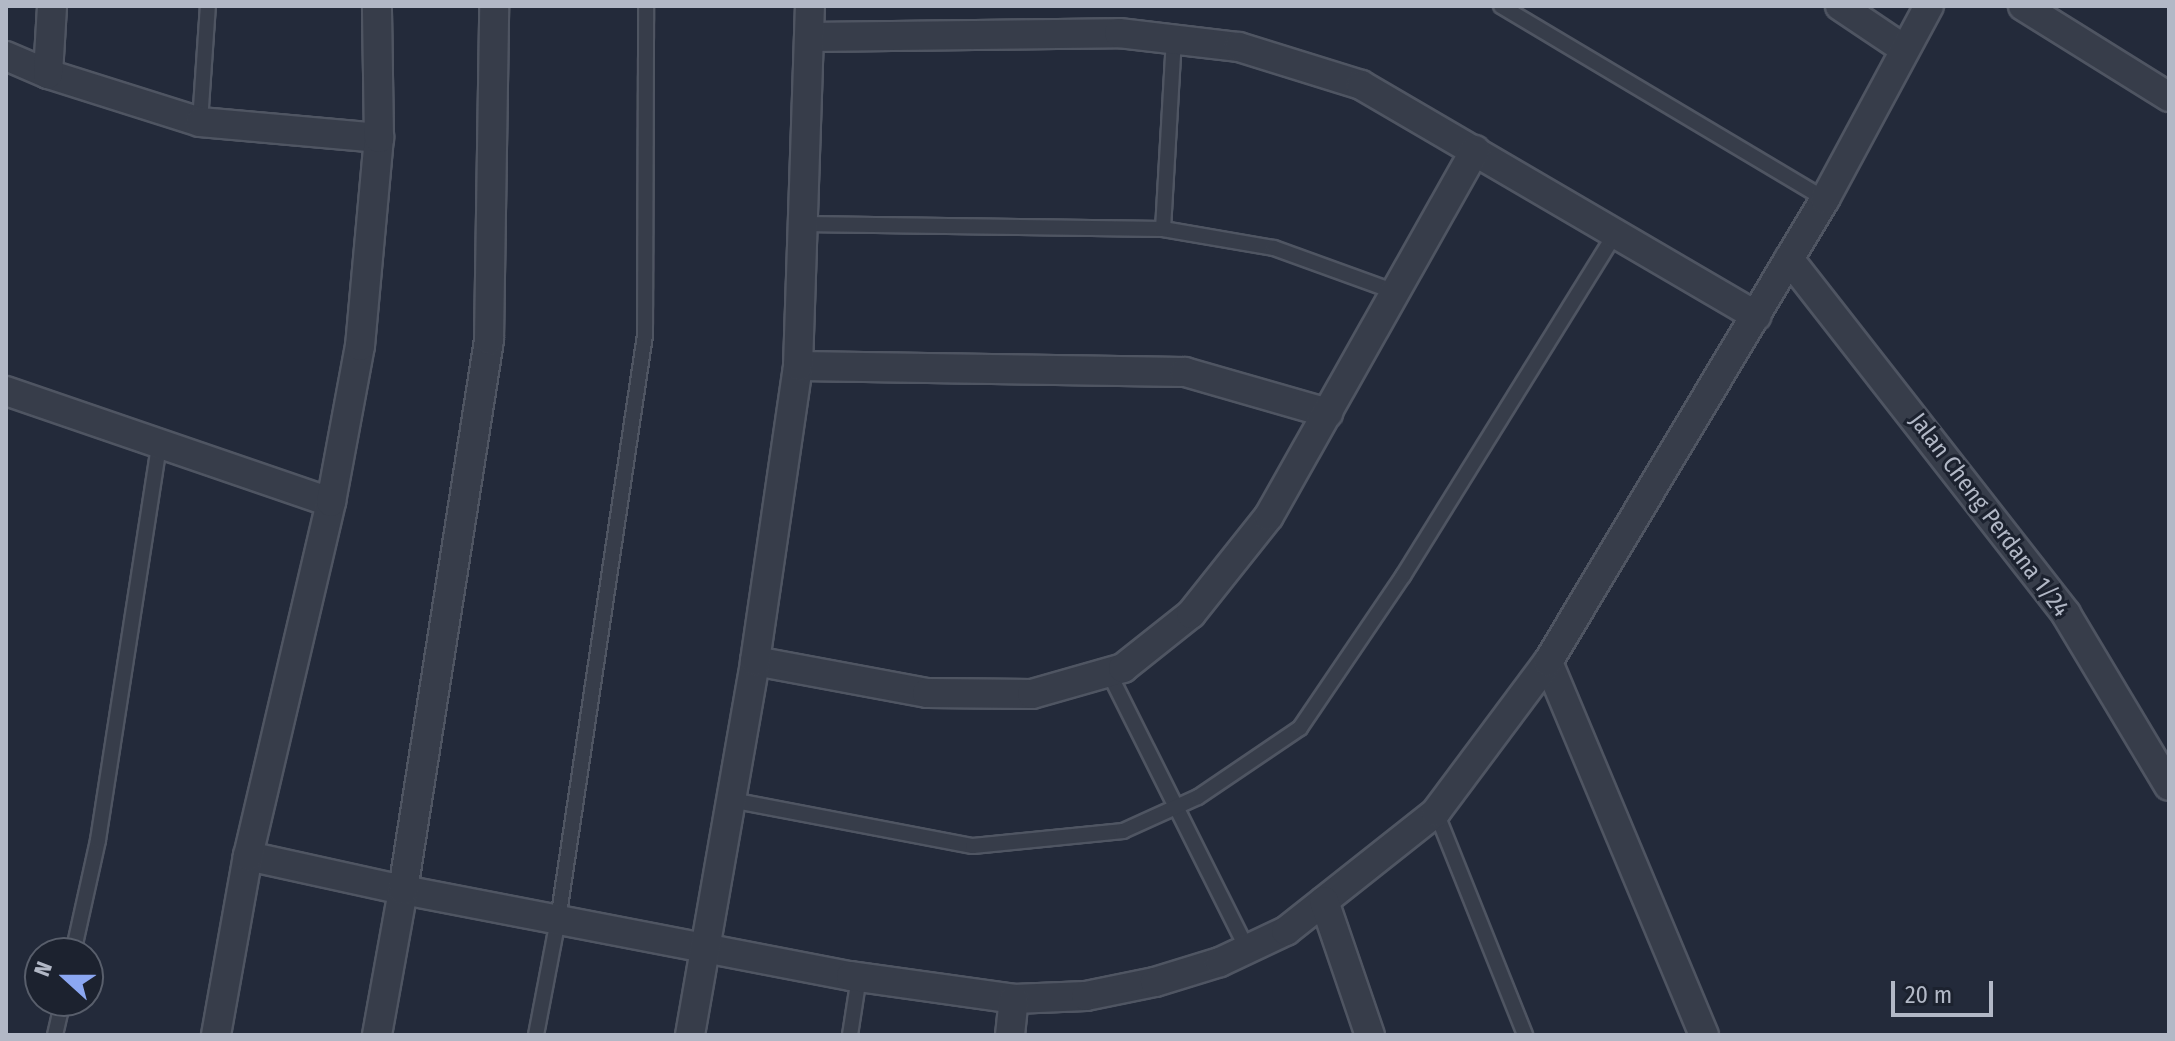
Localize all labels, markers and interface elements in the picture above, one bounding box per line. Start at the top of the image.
street label: Jalan Cheng Perdana 1/24 [1903,407,2075,623]
north arrow [24,937,104,1017]
text: N [28,958,58,980]
scale bar [1895,965,1997,1015]
text: 20 m [1905,981,1952,1009]

